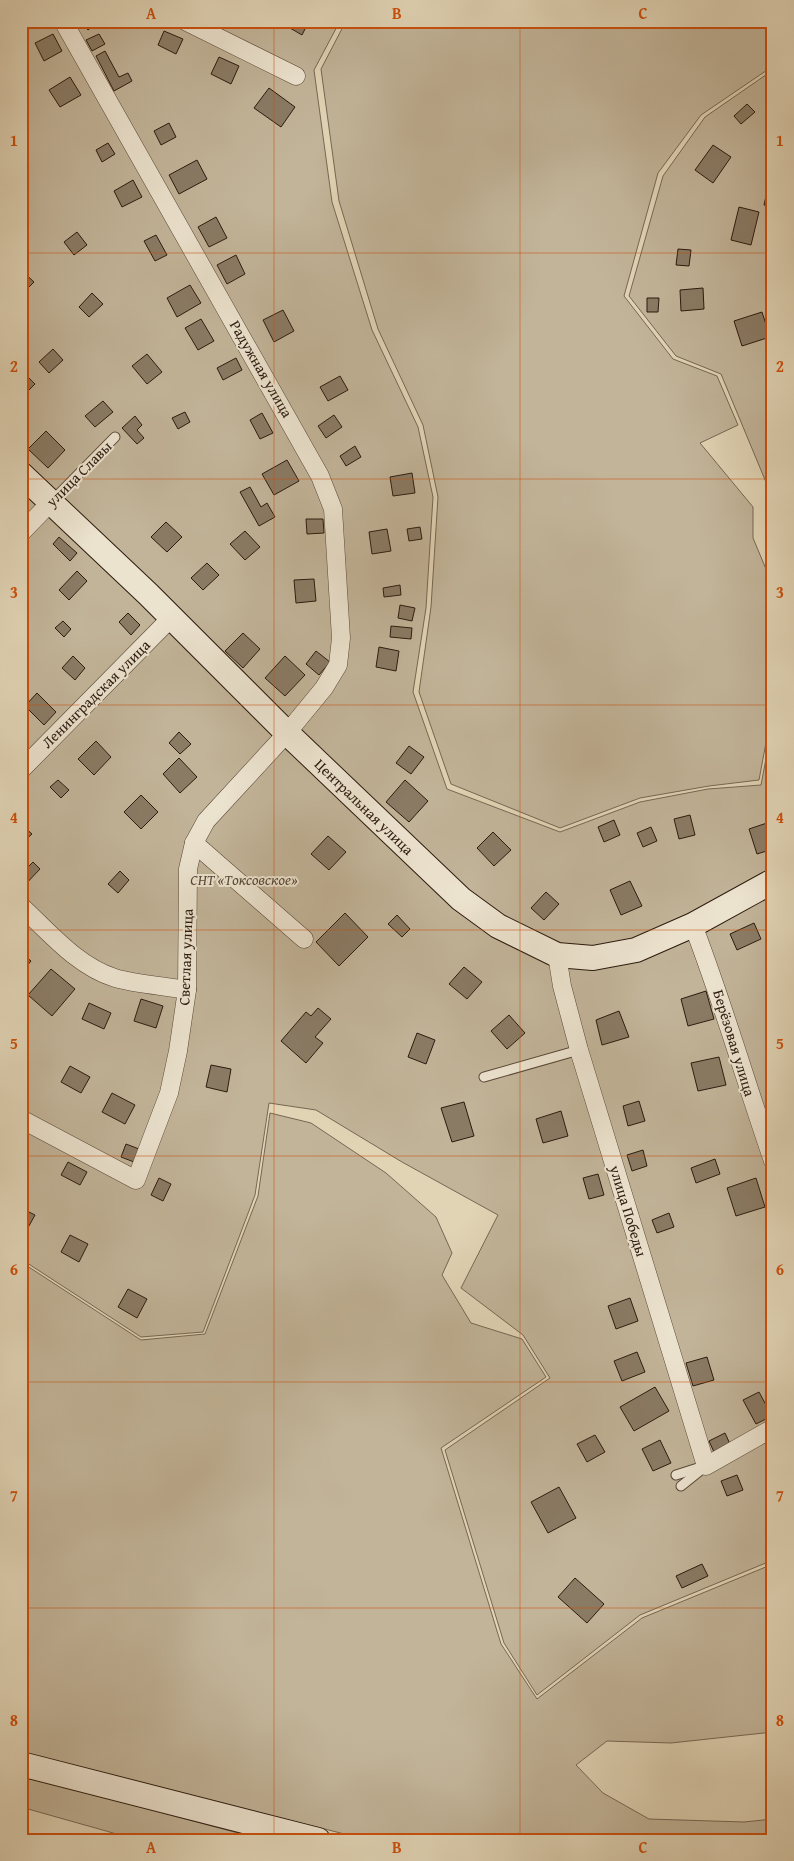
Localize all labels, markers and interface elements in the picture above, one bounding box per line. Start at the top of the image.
text: A [146,1,157,25]
text: B [392,1,402,25]
text: C [638,1,648,25]
text: 1 [10,128,18,152]
text: 1 [776,128,784,152]
street label: Радужная улица [225,316,298,422]
text: 2 [10,354,18,378]
text: 2 [776,354,784,378]
street label: улица Славы [40,436,117,512]
text: 3 [10,580,18,604]
text: 3 [776,580,784,604]
street label: Ленинградская улица [37,634,155,753]
street label: Центральная улица [310,754,419,860]
text: 4 [10,805,18,829]
text: 4 [776,805,784,829]
park label: СНТ «Токсовское» [190,869,298,890]
street label: Светлая улица [173,908,198,1006]
street label: Берёзовая улица [708,987,761,1100]
text: 5 [10,1031,18,1055]
text: 5 [776,1031,784,1055]
street label: улица Победы [604,1162,652,1260]
text: 6 [10,1257,18,1281]
text: 6 [776,1257,784,1281]
text: 7 [10,1483,18,1507]
text: 7 [776,1483,784,1507]
text: 8 [10,1708,18,1732]
text: 8 [776,1708,784,1732]
text: A [146,1835,157,1859]
text: B [392,1835,402,1859]
text: C [638,1835,648,1859]

